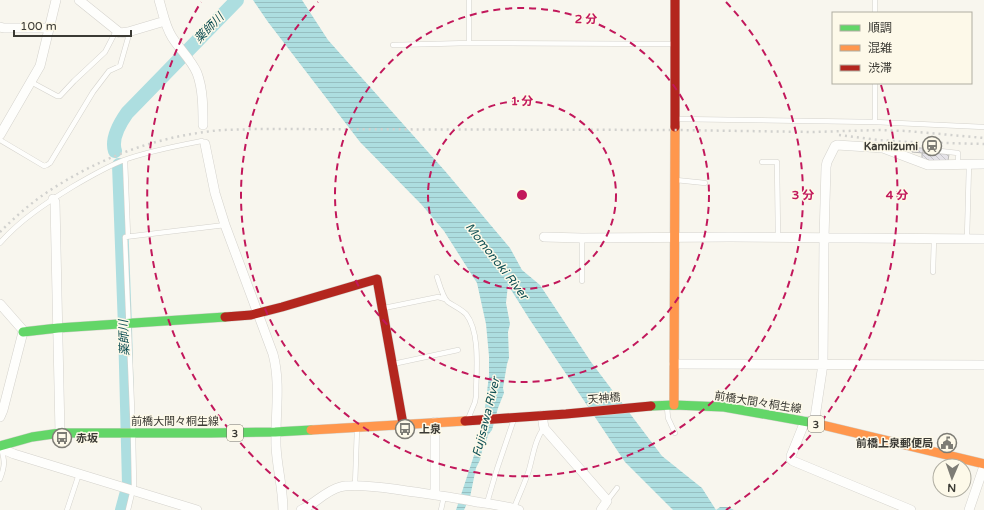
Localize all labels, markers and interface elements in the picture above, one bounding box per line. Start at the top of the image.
water label: 薬師川 [191,9,228,46]
scale bar [14,12,131,38]
text: 2 分 [575,12,597,26]
legend [832,12,972,84]
text: 100 m [20,19,57,33]
text: 順調 [868,21,892,35]
text: 混雑 [868,41,892,55]
text: 渋滞 [868,61,892,75]
text: 1 分 [511,94,533,108]
station icon: Kamiizumi [921,135,943,157]
place label: Kamiizumi [864,140,918,153]
centre of rings [515,188,529,202]
text: 3 分 [792,188,814,202]
text: 4 分 [886,188,908,202]
water label: Momonoki River [463,220,532,303]
water label: 薬師川 [116,318,132,356]
water label: Fujisawa River [469,375,503,458]
street label: 前橋大間々桐生線 [713,389,802,416]
street label: 天神橋 [587,391,621,406]
street label: 前橋大間々桐生線 [131,415,219,428]
road number: 3 [808,416,824,432]
bus stop icon: 上泉 [394,418,416,440]
place label: 上泉 [419,423,441,436]
road number: 3 [227,425,243,441]
bus stop icon: 赤坂 [51,427,73,449]
place label: 赤坂 [76,432,98,445]
public building icon: 前橋上泉郵便局 [936,432,958,454]
place label: 前橋上泉郵便局 [856,437,933,450]
north arrow [932,458,972,498]
text: N [947,481,956,494]

